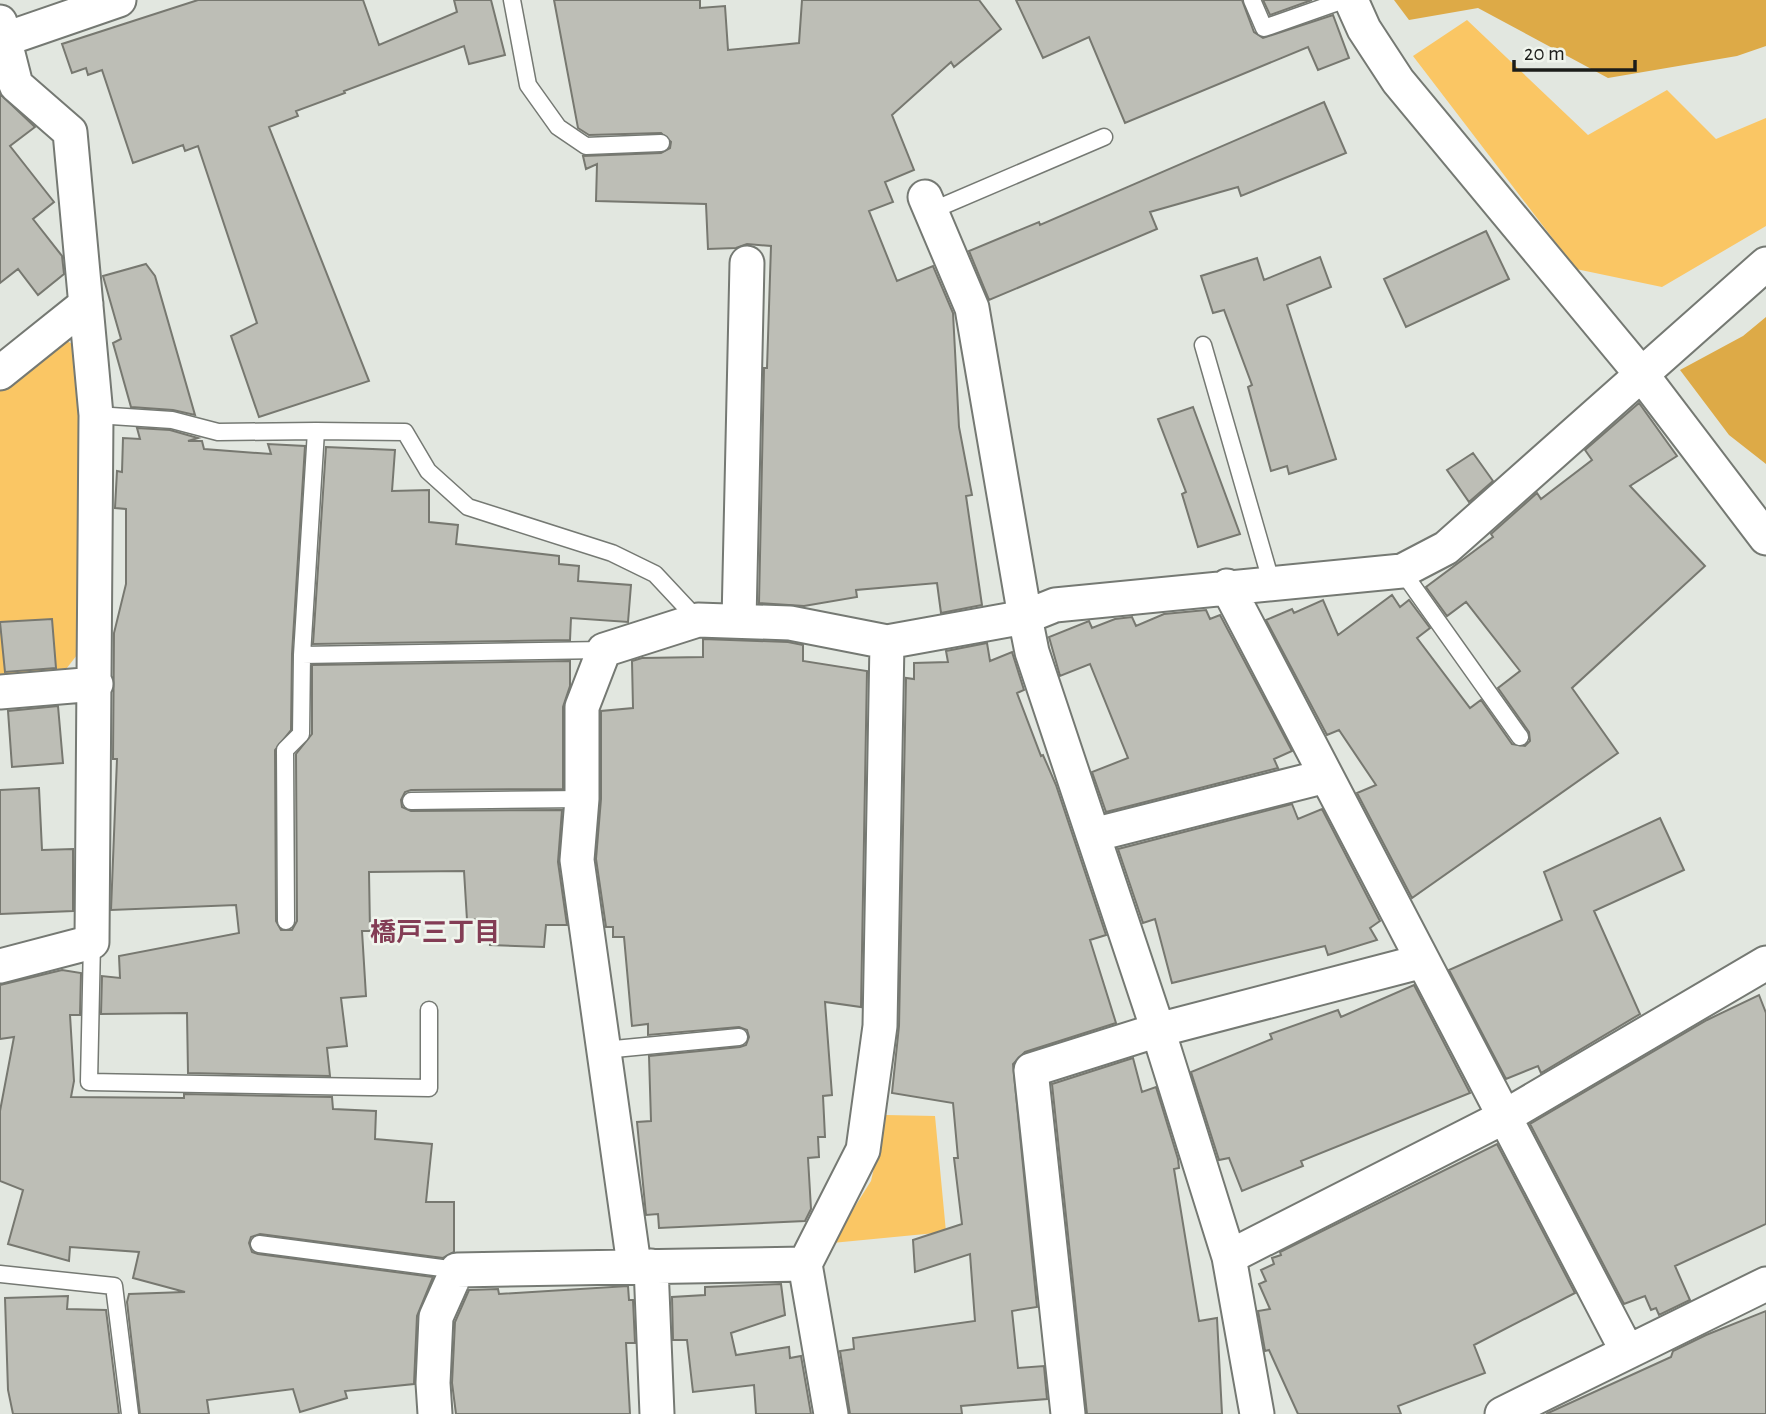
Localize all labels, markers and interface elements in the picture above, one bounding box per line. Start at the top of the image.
scale bar [1514,28,1635,72]
text: 20 m [1524,43,1565,64]
district label: 橋戸三丁目 [370,918,500,946]

